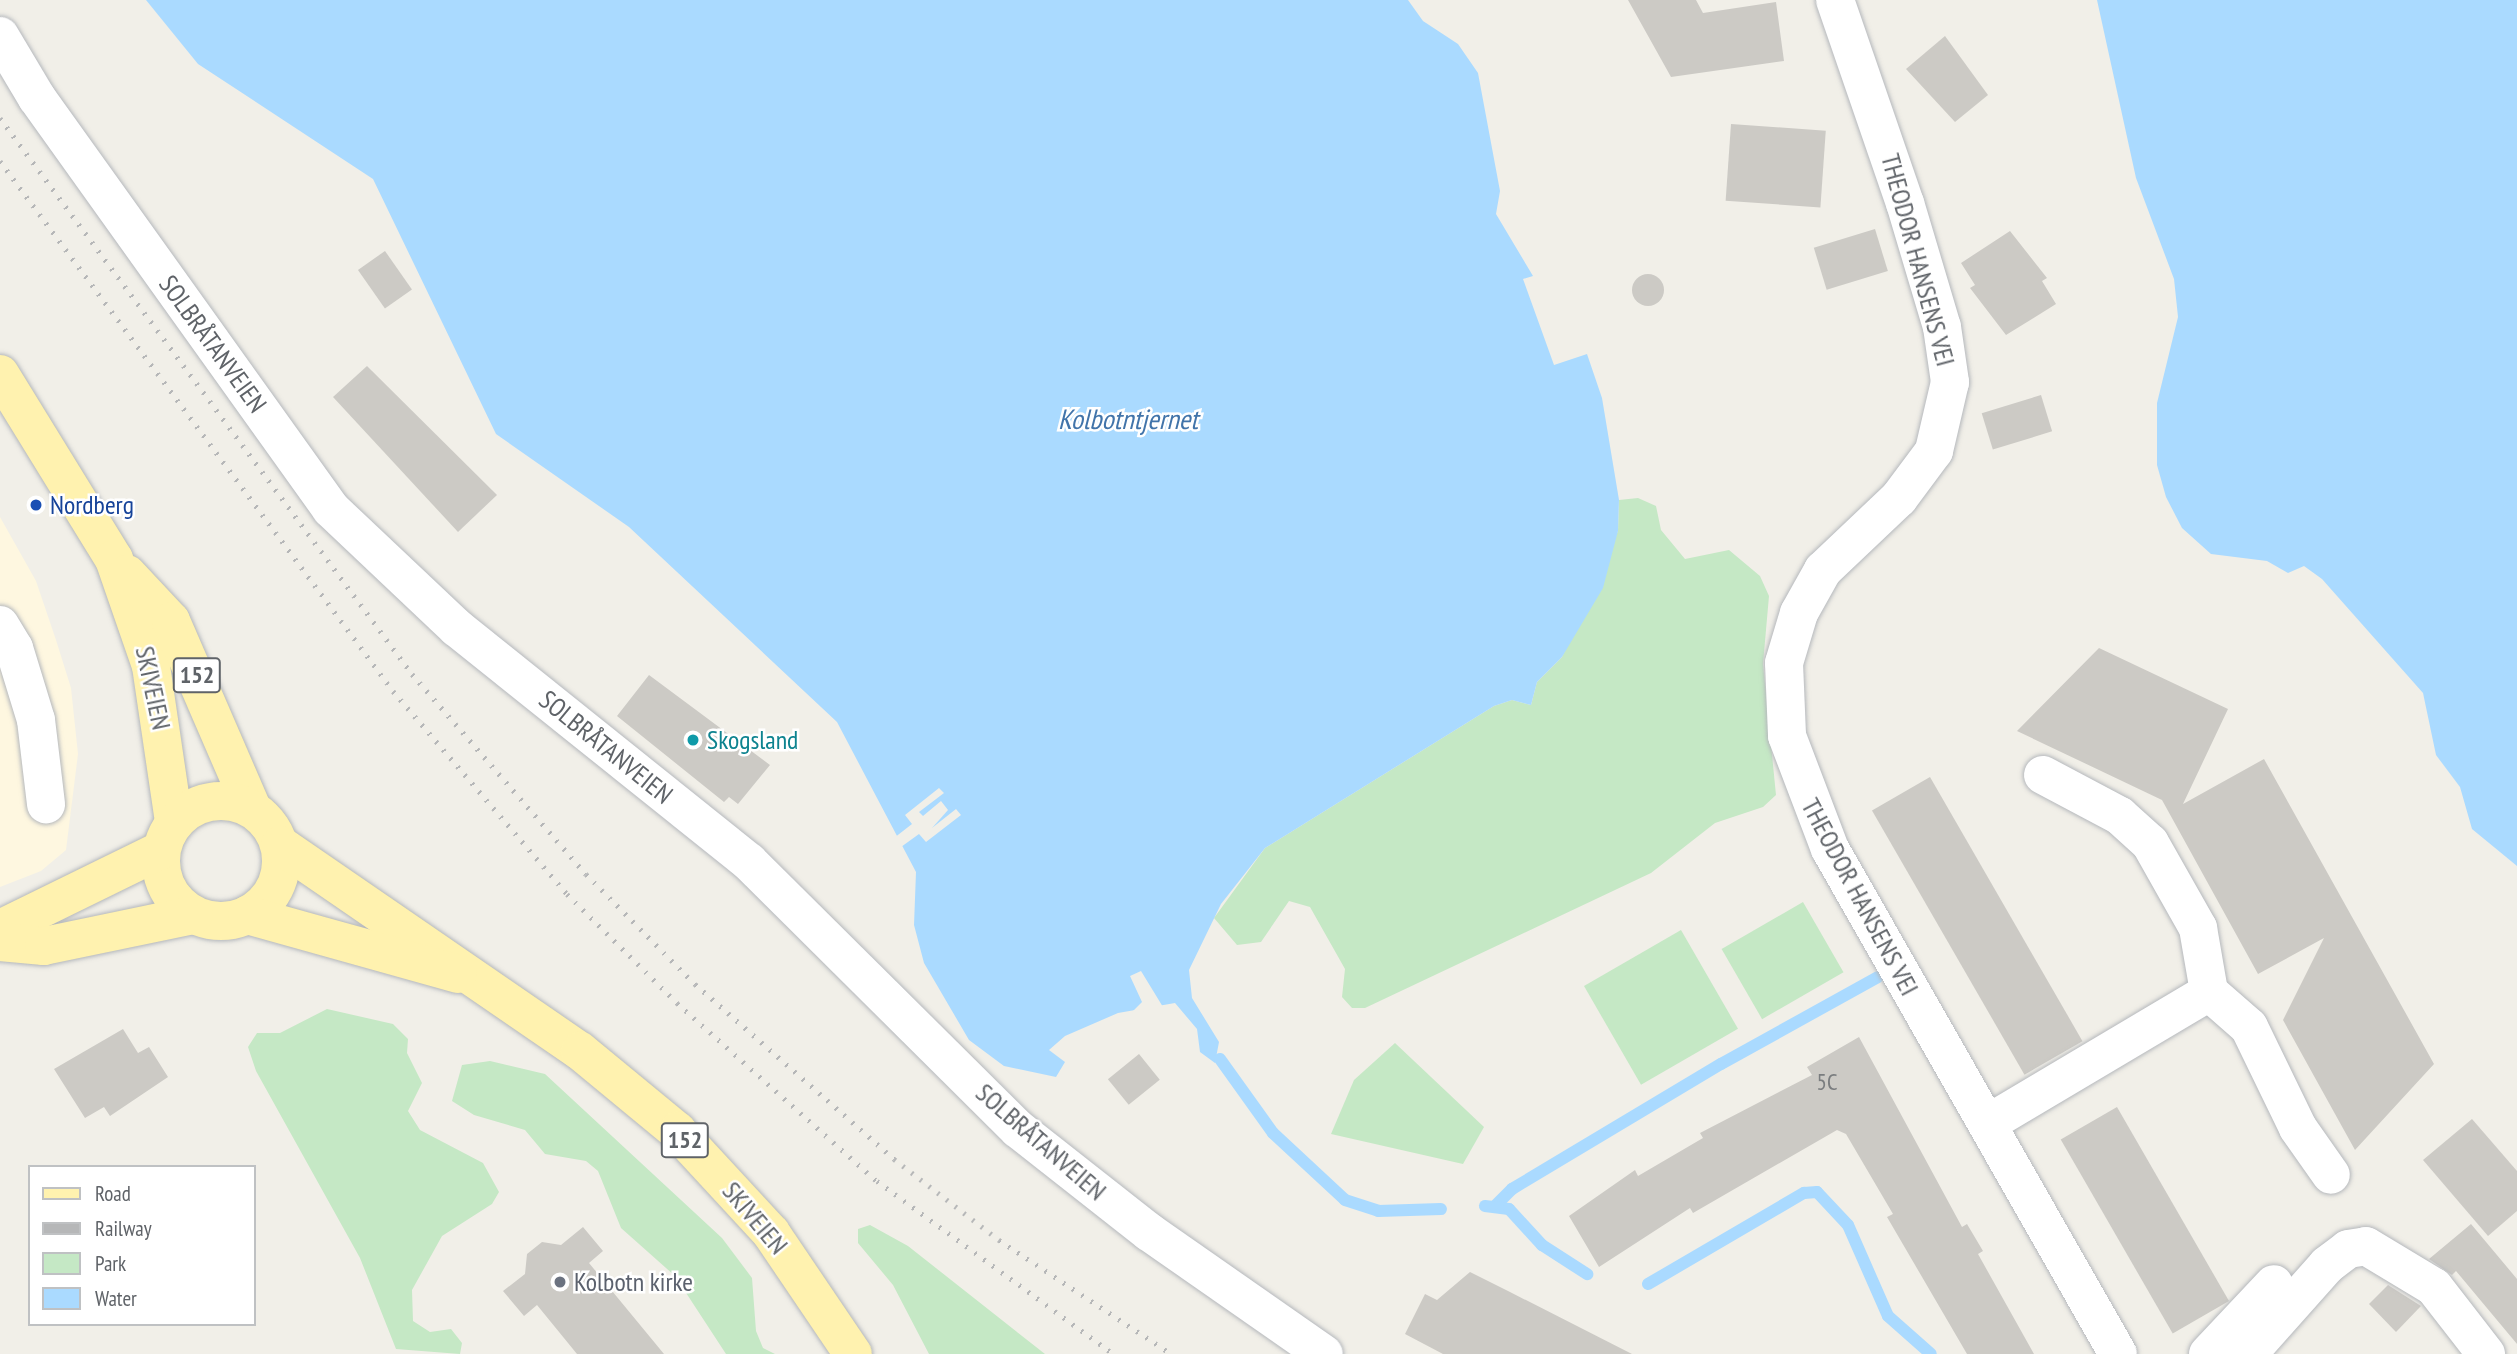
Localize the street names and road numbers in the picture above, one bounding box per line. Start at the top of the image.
street label: THEODOR HANSENS VEI [1875,150,1961,370]
street label: SOLBRÅTANVEIEN [153,269,273,419]
street label: SKIVEIEN [129,643,177,733]
road number: 152 [172,654,222,696]
street label: SOLBRÅTANVEIEN [533,684,679,810]
street label: THEODOR HANSENS VEI [1795,793,1925,1001]
street label: SOLBRÅTANVEIEN [970,1077,1112,1207]
road number: 152 [660,1120,710,1160]
street label: SKIVEIEN [716,1176,794,1260]

